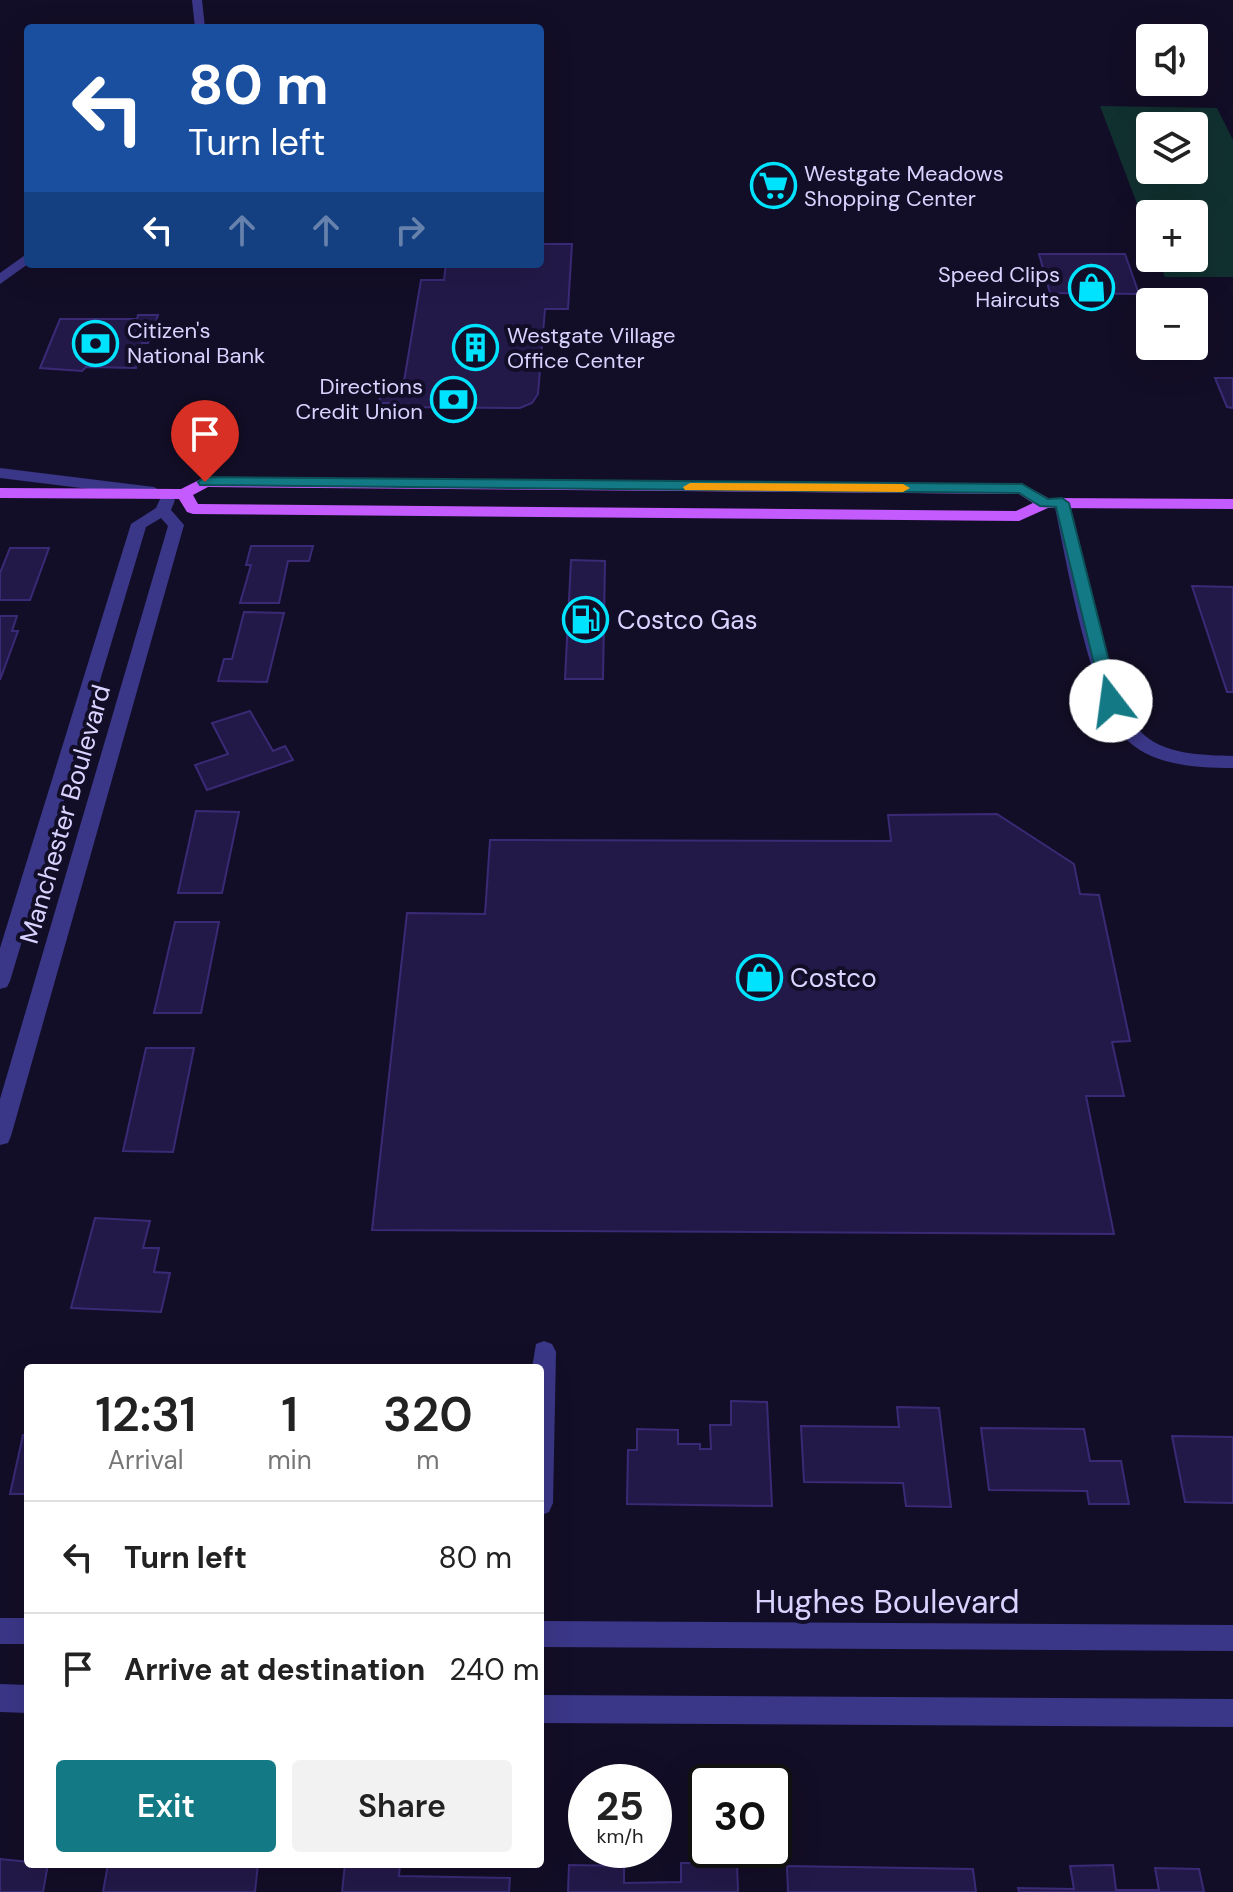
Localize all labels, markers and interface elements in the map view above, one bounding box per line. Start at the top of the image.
map controls [1136,24,1208,360]
button: sound [1136,24,1208,96]
text: 80 m [188,48,329,121]
icon: left [56,56,160,160]
button: layers [1136,112,1208,184]
text: Turn left [188,119,325,166]
place label: Westgate Meadows Shopping Center [804,159,1004,213]
supermarket icon: Westgate Meadows Shopping Center [749,162,797,210]
button: + [1136,200,1208,272]
icon: left [136,208,180,252]
icon: ahead [220,208,264,252]
icon: ahead [304,208,348,252]
icon: right [388,208,432,252]
place label: Speed Clips Haircuts [938,260,1060,314]
shop icon: Speed Clips Haircuts [1067,263,1115,311]
button: − [1136,288,1208,360]
place label: Citizen's National Bank [127,316,265,370]
bank icon: Citizen's National Bank [72,319,120,367]
place label: Westgate Village Office Center [507,321,676,375]
building icon: Westgate Village Office Center [452,324,500,372]
place label: Directions Credit Union [295,372,423,426]
bank icon: Directions Credit Union [430,375,478,423]
pin [171,400,239,482]
icon: arrive [183,412,227,456]
fuel station icon: Costco Gas [562,596,610,644]
place label: Costco Gas [617,603,757,637]
position arrow [1069,659,1153,743]
street label: Manchester Boulevard [12,681,118,947]
shop icon: Costco [735,954,783,1002]
place label: Costco [790,961,877,995]
text: 12:31 [95,1383,196,1446]
text: 1 [281,1383,298,1446]
text: 320 [383,1383,473,1446]
text: Arrival [108,1443,184,1477]
text: min [267,1443,312,1477]
text: m [416,1443,439,1477]
icon: left [56,1535,100,1579]
text: Turn left [124,1538,247,1577]
text: 80 m [439,1538,512,1577]
street label: Hughes Boulevard [754,1581,1020,1623]
icon: arrive [56,1647,100,1691]
text: Arrive at destination [124,1650,425,1689]
text: 240 m [449,1650,539,1689]
button: Exit [56,1760,276,1852]
button: Share [292,1760,512,1852]
speed limit sign: 30 [688,1764,792,1868]
text: 25 [596,1780,644,1832]
text: km/h [596,1823,644,1849]

